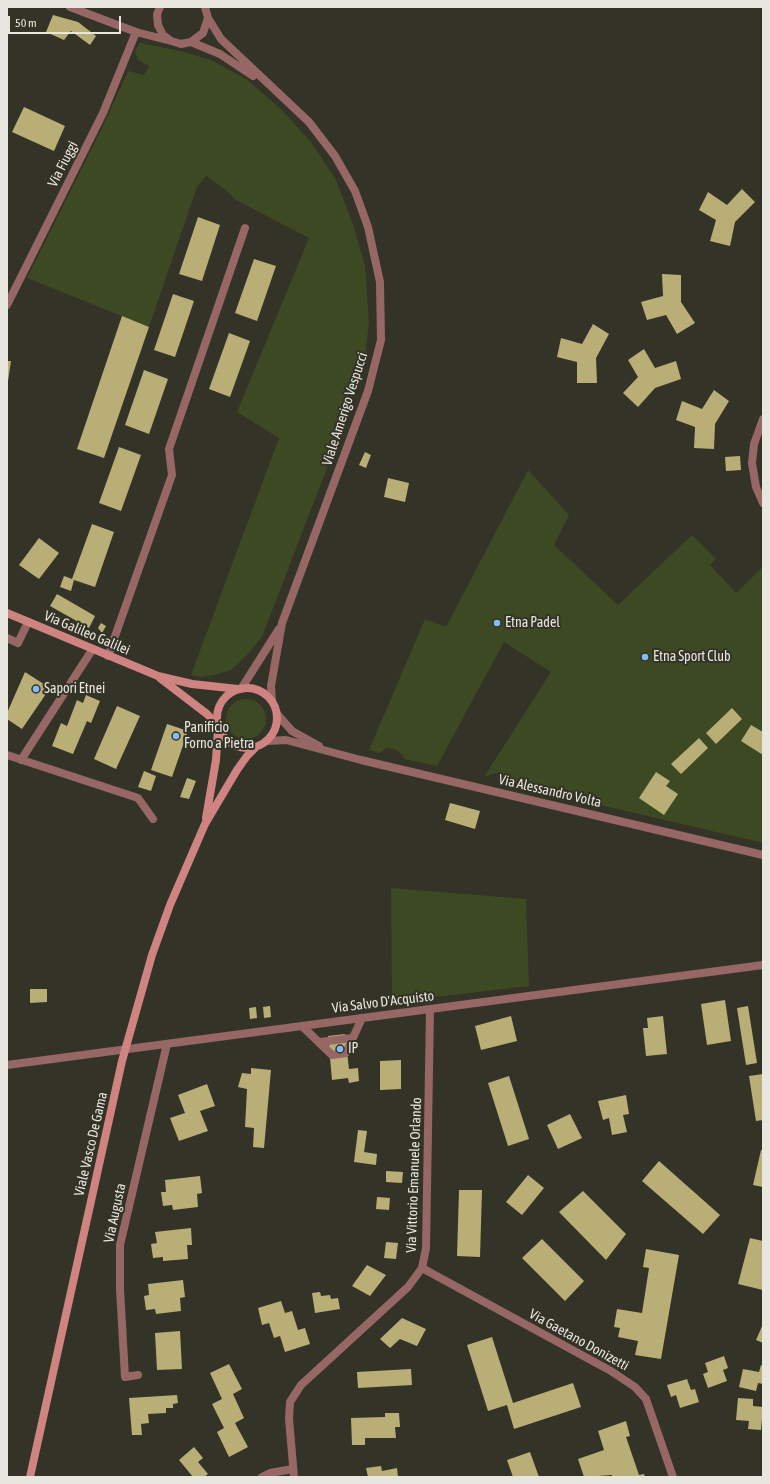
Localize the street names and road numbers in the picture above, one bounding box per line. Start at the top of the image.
street label: Via Fiuggi [44,138,82,190]
street label: Viale Amerigo Vespucci [319,350,371,468]
street label: Via Galileo Galilei [41,607,133,659]
street label: Via Alessandro Volta [497,771,603,811]
street label: Via Salvo D'Acquisto [331,987,435,1017]
street label: Viale Vasco De Gama [71,1090,111,1198]
street label: Via Vittorio Emanuele Orlando [403,1097,425,1253]
street label: Via Augusta [101,1182,129,1244]
street label: Via Gaetano Donizetti [526,1306,632,1374]

